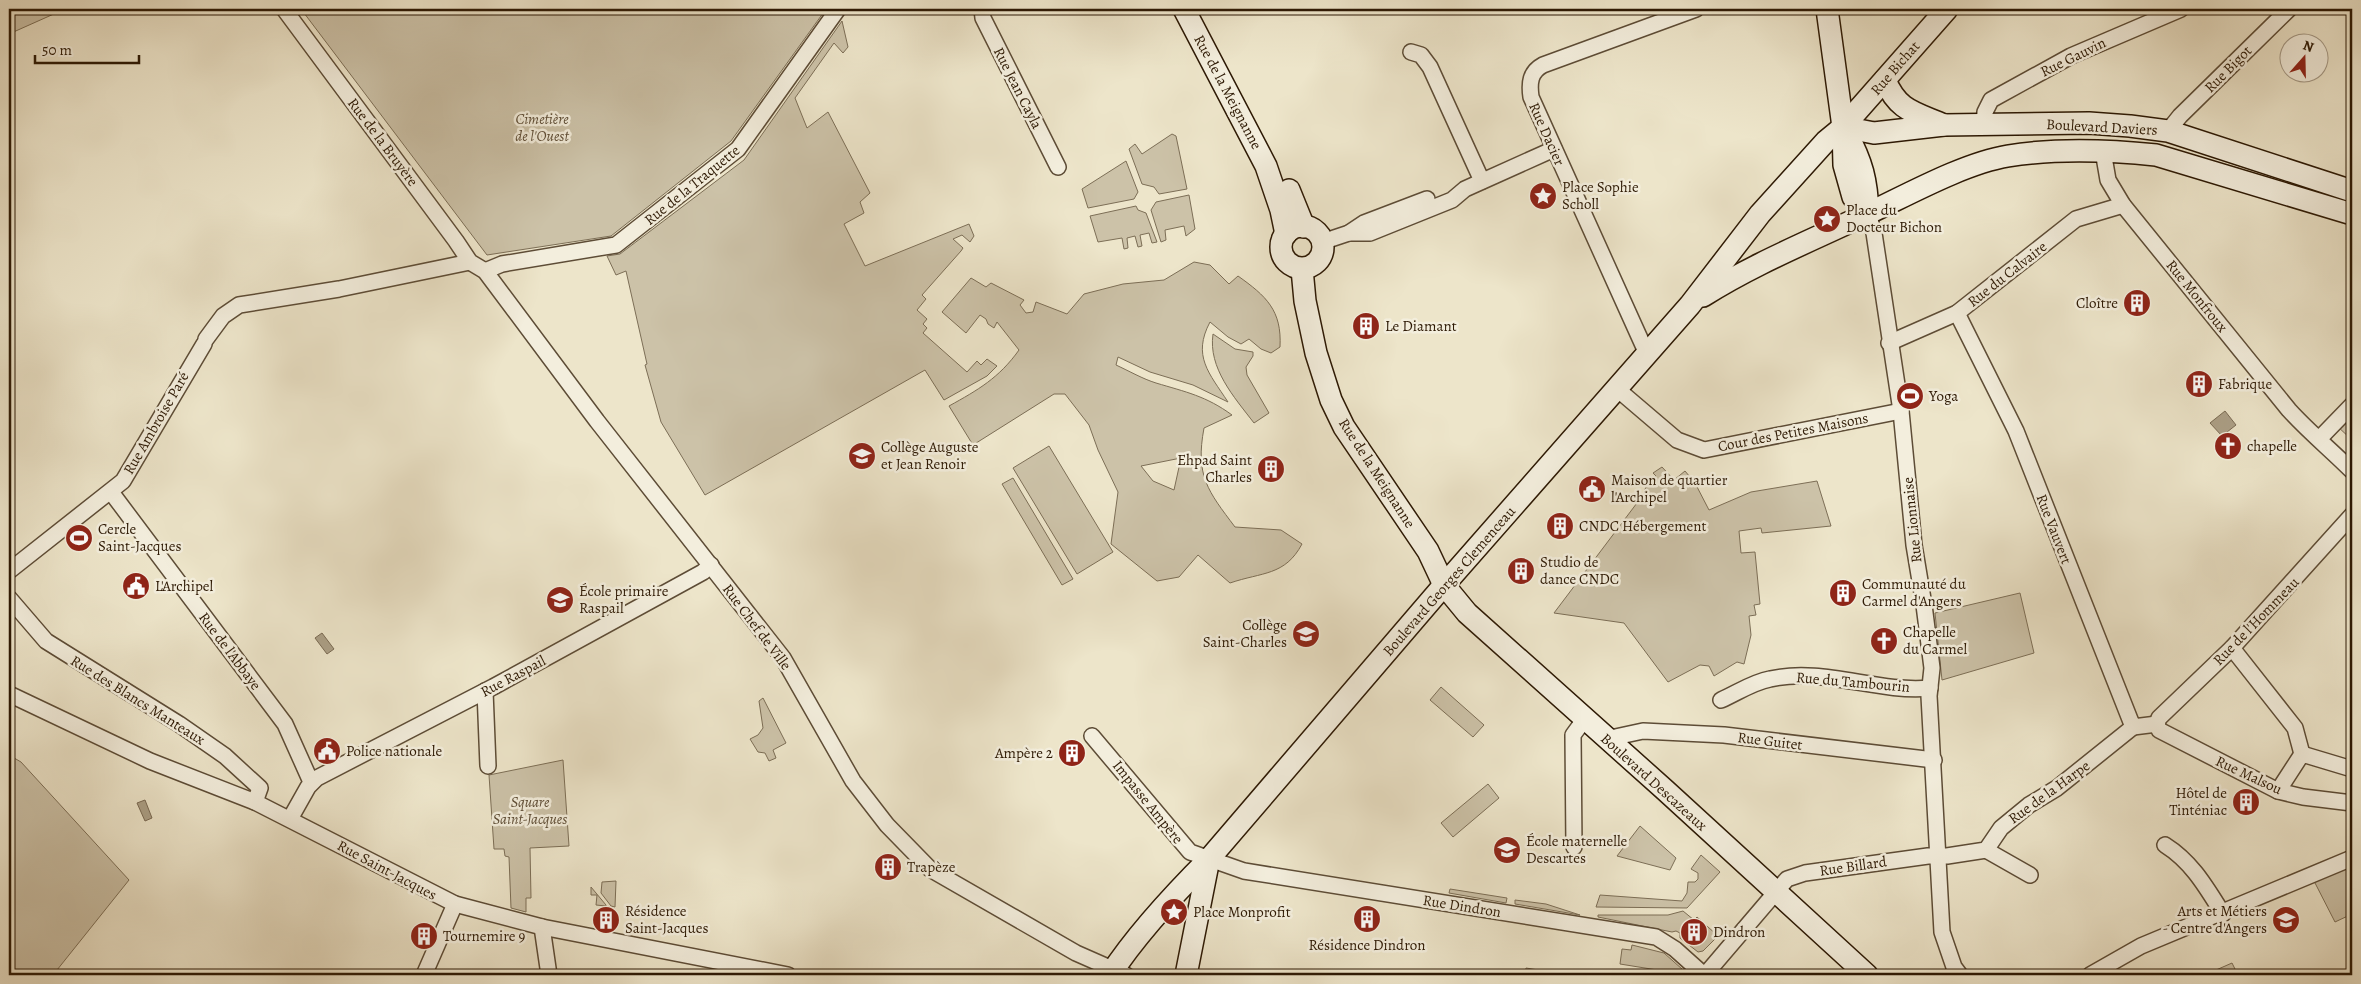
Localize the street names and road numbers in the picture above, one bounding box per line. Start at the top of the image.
street label: Rue de la Meignanne [1189,31,1267,153]
street label: Rue Gauvin [2037,33,2109,81]
street label: Rue Bichat [1866,37,1924,99]
street label: Rue Bigot [2200,41,2256,97]
street label: Rue Jean Cayla [989,44,1047,132]
street label: Rue de la Bruyère [343,94,423,191]
street label: Rue Dacier [1524,99,1570,169]
street label: Boulevard Daviers [2046,114,2158,140]
street label: Rue de la Traquette [640,140,744,230]
street label: Rue du Calvaire [1963,236,2051,311]
street label: Rue Monfroux [2162,256,2232,336]
street label: Rue Ambroise Paré [118,368,194,478]
street label: Cour des Petites Maisons [1716,408,1870,456]
street label: Rue de la Meignanne [1334,414,1420,532]
street label: Rue Lionnaise [1898,476,1926,564]
street label: Rue Vauvert [2032,491,2077,567]
street label: Boulevard Georges Clemenceau [1378,501,1520,660]
street label: Rue de l'Hommeau [2209,572,2304,670]
street label: Rue Chef de Ville [718,580,796,674]
street label: Rue de l'Abbaye [194,608,266,694]
street label: Rue des Blancs Manteaux [67,650,209,750]
street label: Rue Raspail [477,650,549,702]
street label: Rue du Tambourin [1795,667,1911,697]
street label: Rue Guitet [1736,727,1804,755]
street label: Boulevard Descazeaux [1596,729,1712,835]
street label: Rue Malsou [2212,751,2286,800]
street label: Rue de la Harpe [2004,755,2094,828]
street label: Impasse Ampère [1108,756,1188,848]
street label: Rue Saint-Jacques [334,835,440,905]
street label: Rue Billard [1818,851,1889,881]
street label: Rue Dindron [1421,890,1503,922]

